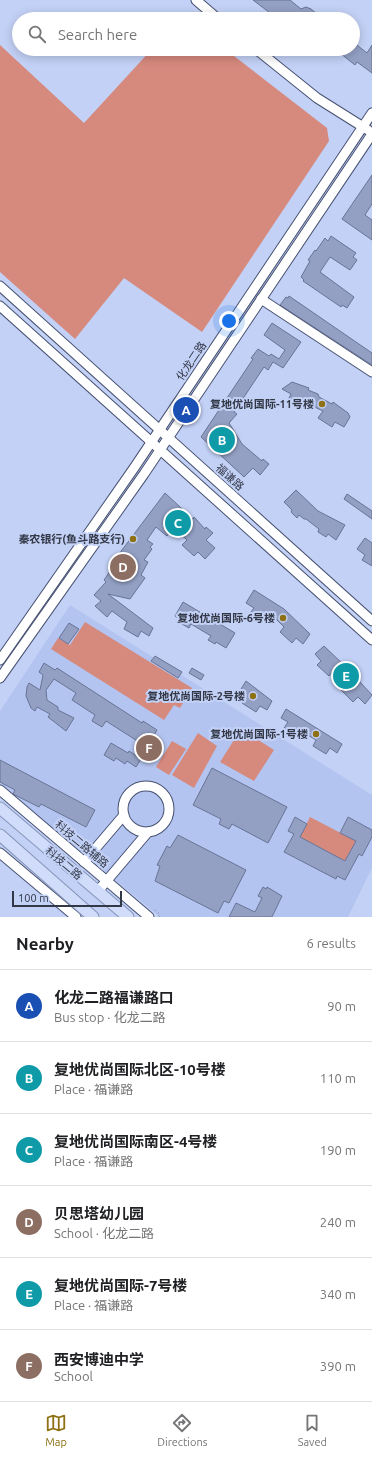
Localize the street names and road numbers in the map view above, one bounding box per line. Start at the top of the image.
street label: 化龙二路 [174,339,208,383]
street label: 福谦路 [214,462,246,492]
street label: 科技二路辅路 [52,818,112,870]
street label: 科技二路 [43,844,85,882]

